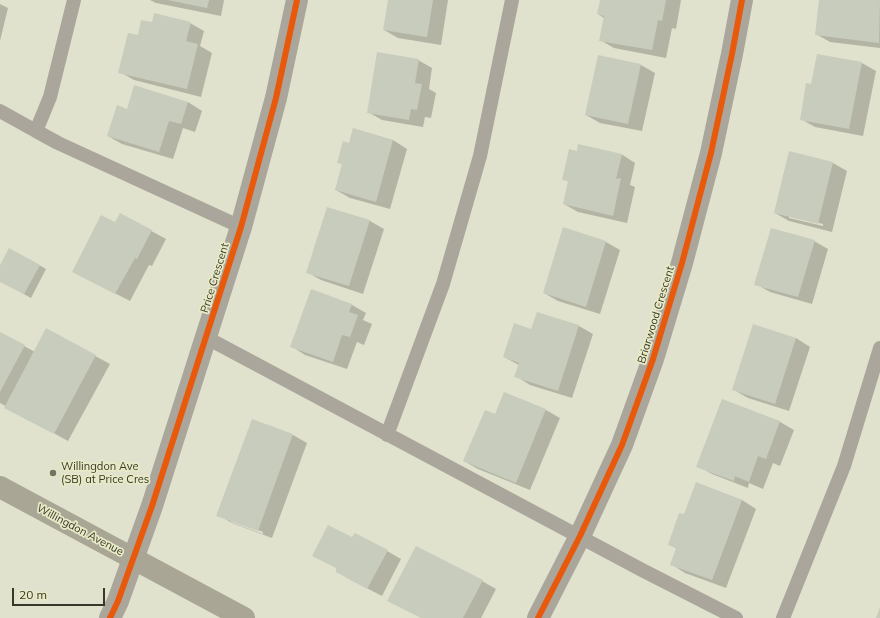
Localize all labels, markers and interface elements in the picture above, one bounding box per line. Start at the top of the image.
street label: Price Crescent [198,241,232,315]
street label: Briarwood Crescent [635,265,677,365]
place label: Willingdon Ave (SB) at Price Cres [61,460,149,486]
marker: Willingdon Ave (SB) at Price Cres [48,468,58,478]
street label: Willingdon Avenue [34,502,126,558]
scale bar [14,580,107,606]
text: 20 m [19,587,47,602]

